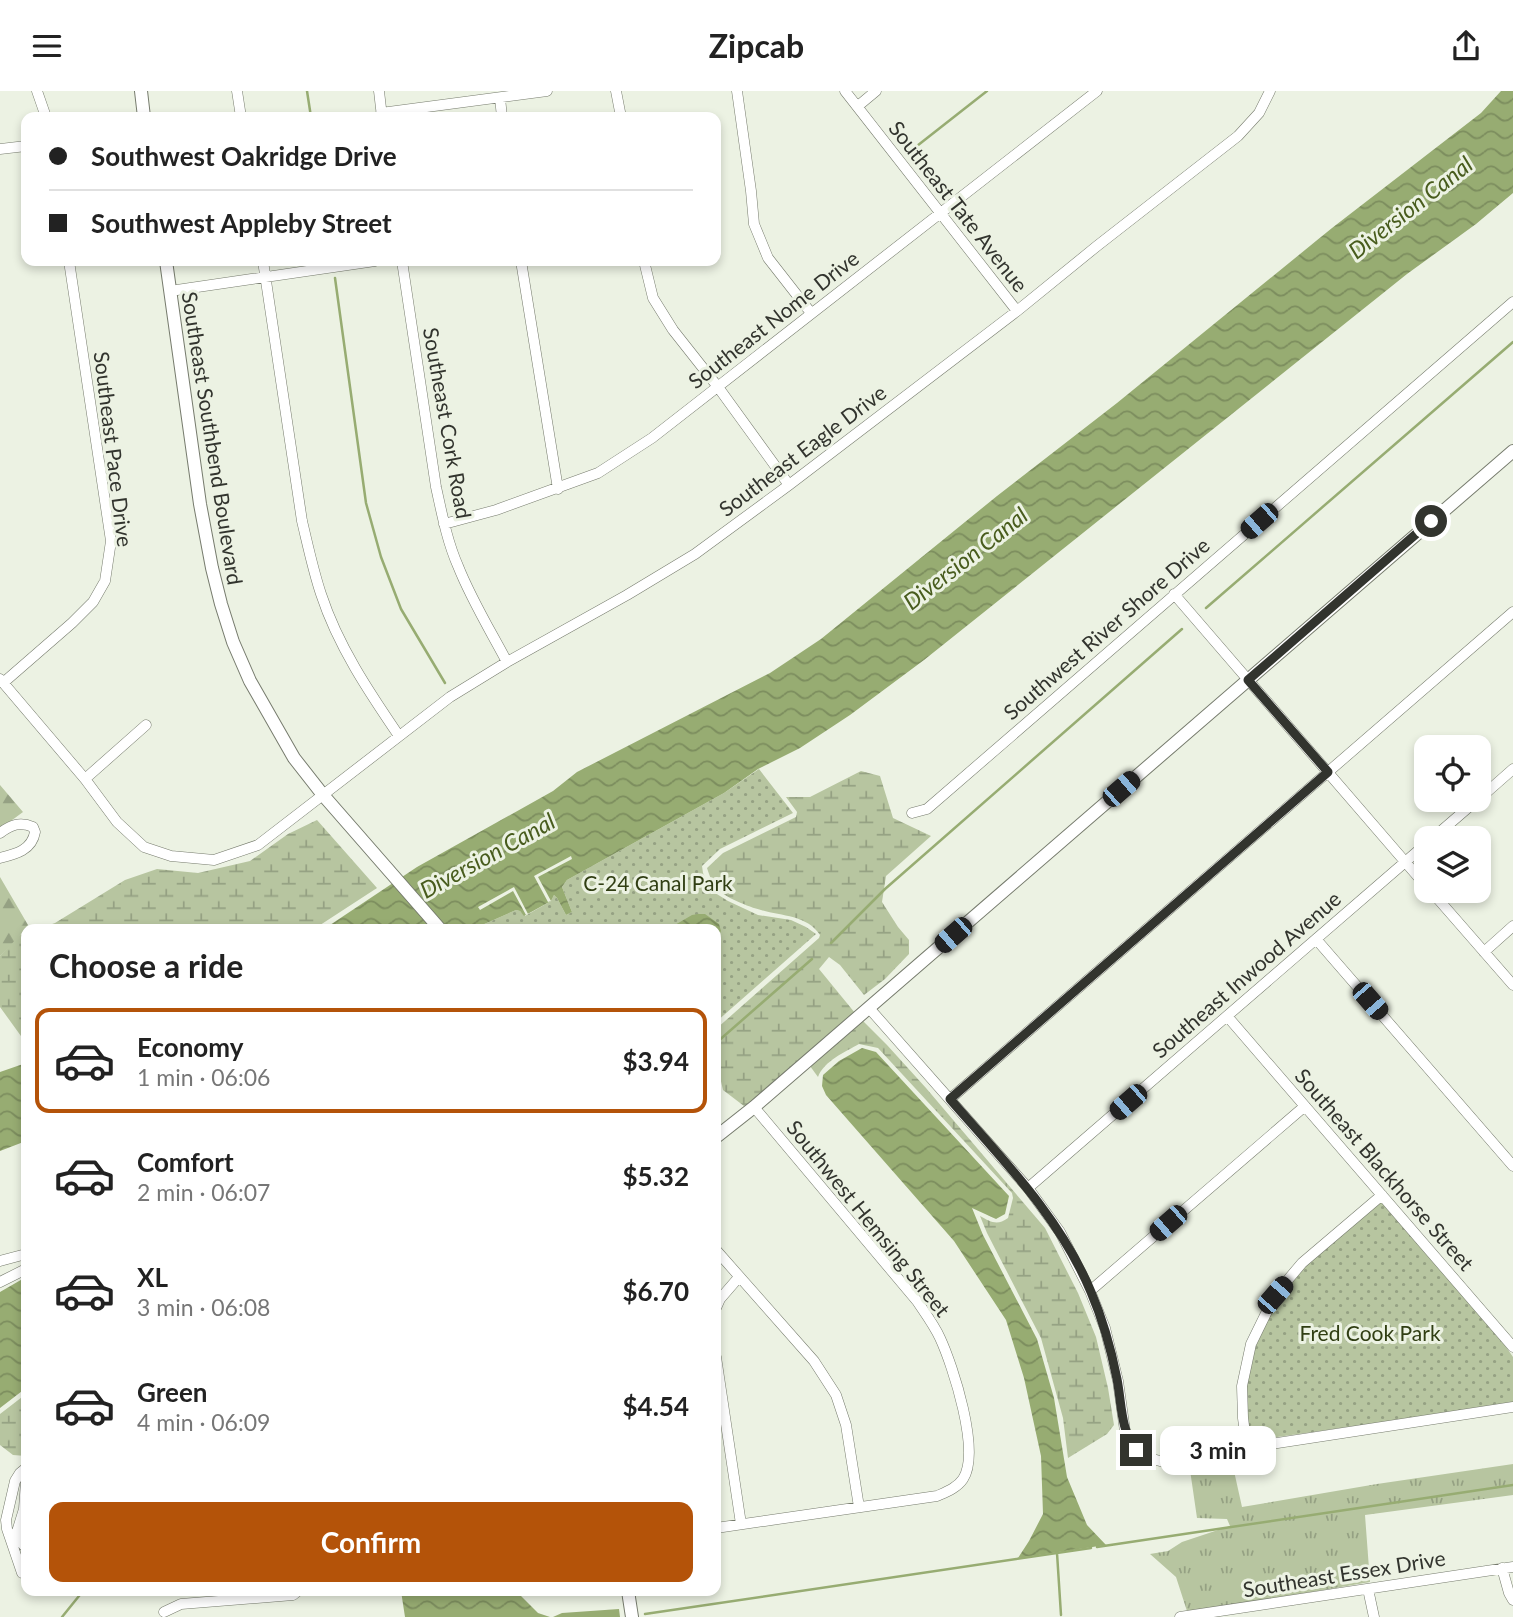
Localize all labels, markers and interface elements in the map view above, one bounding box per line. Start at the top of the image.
text: Zipcab [709,26,804,65]
icon: menu [28,27,66,65]
icon: share [1447,27,1485,65]
street label: Southeast Tate Avenue [884,116,1034,296]
text: Southwest Oakridge Drive [91,140,397,172]
water label: Diversion Canal [1342,150,1478,264]
text: Southwest Appleby Street [91,207,392,239]
street label: Southeast Nome Drive [683,245,863,393]
street label: Southeast Southbend Boulevard [177,290,249,586]
street label: Southeast Cork Road [419,325,477,521]
street label: Southeast Pace Drive [90,350,138,548]
street label: Southeast Eagle Drive [714,379,890,521]
car [1237,499,1282,543]
water label: Diversion Canal [897,501,1033,615]
route start [1415,505,1447,537]
street label: Southwest River Shore Drive [998,532,1214,724]
map controls [1414,735,1491,903]
button: locate [1414,735,1491,812]
car [1099,767,1144,811]
water label: Diversion Canal [415,806,559,904]
button: layers [1414,826,1491,903]
park label: C-24 Canal Park [583,870,733,895]
street label: Southeast Inwood Avenue [1147,885,1345,1063]
car [931,913,976,957]
text: Choose a ride [49,946,243,985]
car [1349,978,1392,1024]
icon: car [53,1029,116,1092]
text: Economy [137,1031,243,1063]
text: $3.94 [623,1045,689,1077]
text: 1 min · 06:06 [137,1063,270,1091]
street label: Southeast Blackhorse Street [1291,1063,1480,1275]
car [1106,1080,1151,1124]
street label: Southwest Hemsing Street [782,1115,956,1321]
icon: car [53,1144,116,1207]
text: Comfort [137,1146,234,1178]
text: $5.32 [623,1160,689,1192]
text: 2 min · 06:07 [137,1178,270,1206]
car [1146,1201,1191,1245]
icon: car [53,1259,116,1322]
text: XL [137,1261,168,1293]
car [1254,1272,1297,1318]
text: $6.70 [623,1275,689,1307]
text: 3 min · 06:08 [137,1293,270,1321]
park label: Fred Cook Park [1299,1320,1441,1345]
icon: car [53,1374,116,1437]
text: Green [137,1376,207,1408]
text: $4.54 [623,1390,689,1422]
text: 4 min · 06:09 [137,1408,270,1436]
callout: 3 min [1160,1425,1276,1475]
route end [1120,1434,1152,1466]
text: 3 min [1189,1436,1247,1464]
button: Confirm [49,1502,693,1582]
street label: Southeast Essex Drive [1241,1545,1447,1601]

